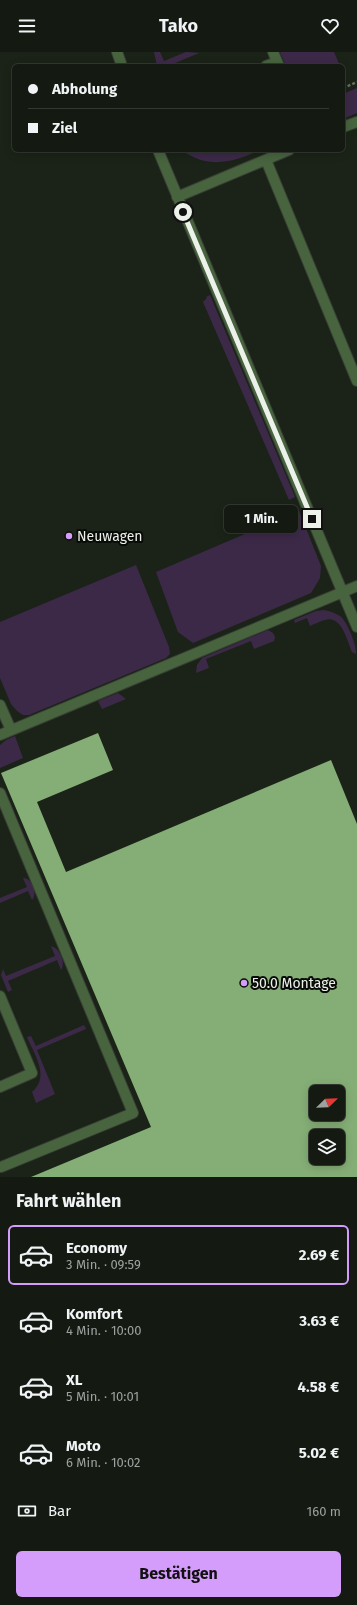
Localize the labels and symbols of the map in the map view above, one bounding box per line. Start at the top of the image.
route start [174,203,192,221]
callout: 1 Min. [224,505,298,533]
route end [303,510,321,528]
place label: Neuwagen [77,528,143,545]
marker: Neuwagen [64,531,74,541]
place label: 50.0 Montage [252,975,336,992]
marker: 50.0 Montage [239,978,249,988]
north arrow [309,1085,345,1121]

